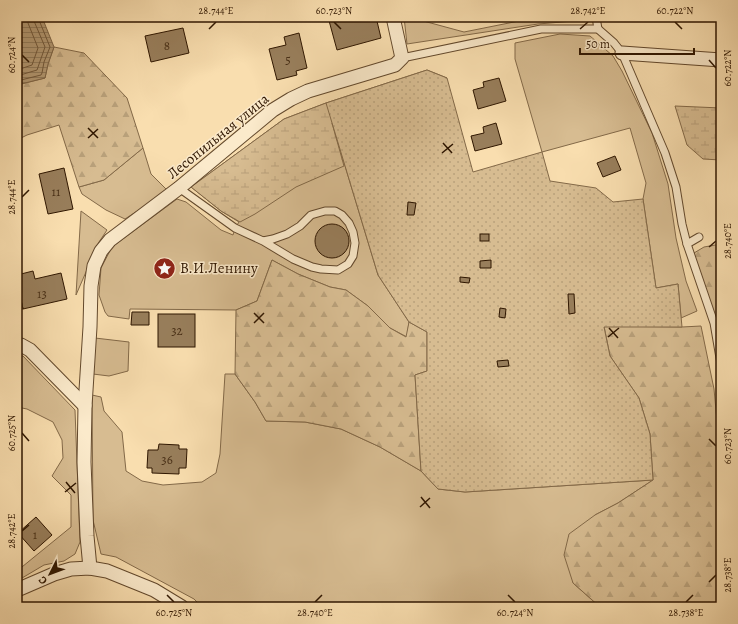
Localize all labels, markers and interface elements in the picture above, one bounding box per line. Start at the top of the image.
text: 28.744°E [199,4,234,17]
text: 60.723°N [316,4,352,17]
text: 28.742°E [570,4,606,17]
text: 60.722°N [657,4,693,17]
scale bar [580,30,694,56]
text: 50 m [586,36,610,52]
text: 60.724°N [5,37,18,73]
house number: 8 [164,37,170,54]
text: 60.722°N [721,50,734,86]
house number: 5 [285,51,291,68]
street label: Лесопильная улица [163,89,273,183]
text: 28.744°E [5,179,18,214]
house number: 11 [52,183,61,200]
text: 28.740°E [721,223,734,259]
place icon: В.И.Ленину [151,255,177,281]
place label: В.И.Ленину [180,258,258,278]
house number: 13 [37,285,47,302]
house number: 32 [171,322,183,339]
text: 60.725°N [5,415,18,451]
text: 60.723°N [721,428,734,464]
house number: 36 [161,451,173,468]
text: 28.742°E [5,513,18,549]
house number: 1 [33,526,38,543]
north arrow [30,554,70,594]
text: 28.738°E [721,558,734,592]
text: С [35,573,51,588]
text: 60.725°N [156,606,192,619]
text: 28.740°E [297,606,333,619]
text: 60.724°N [497,606,533,619]
text: 28.738°E [669,606,703,619]

